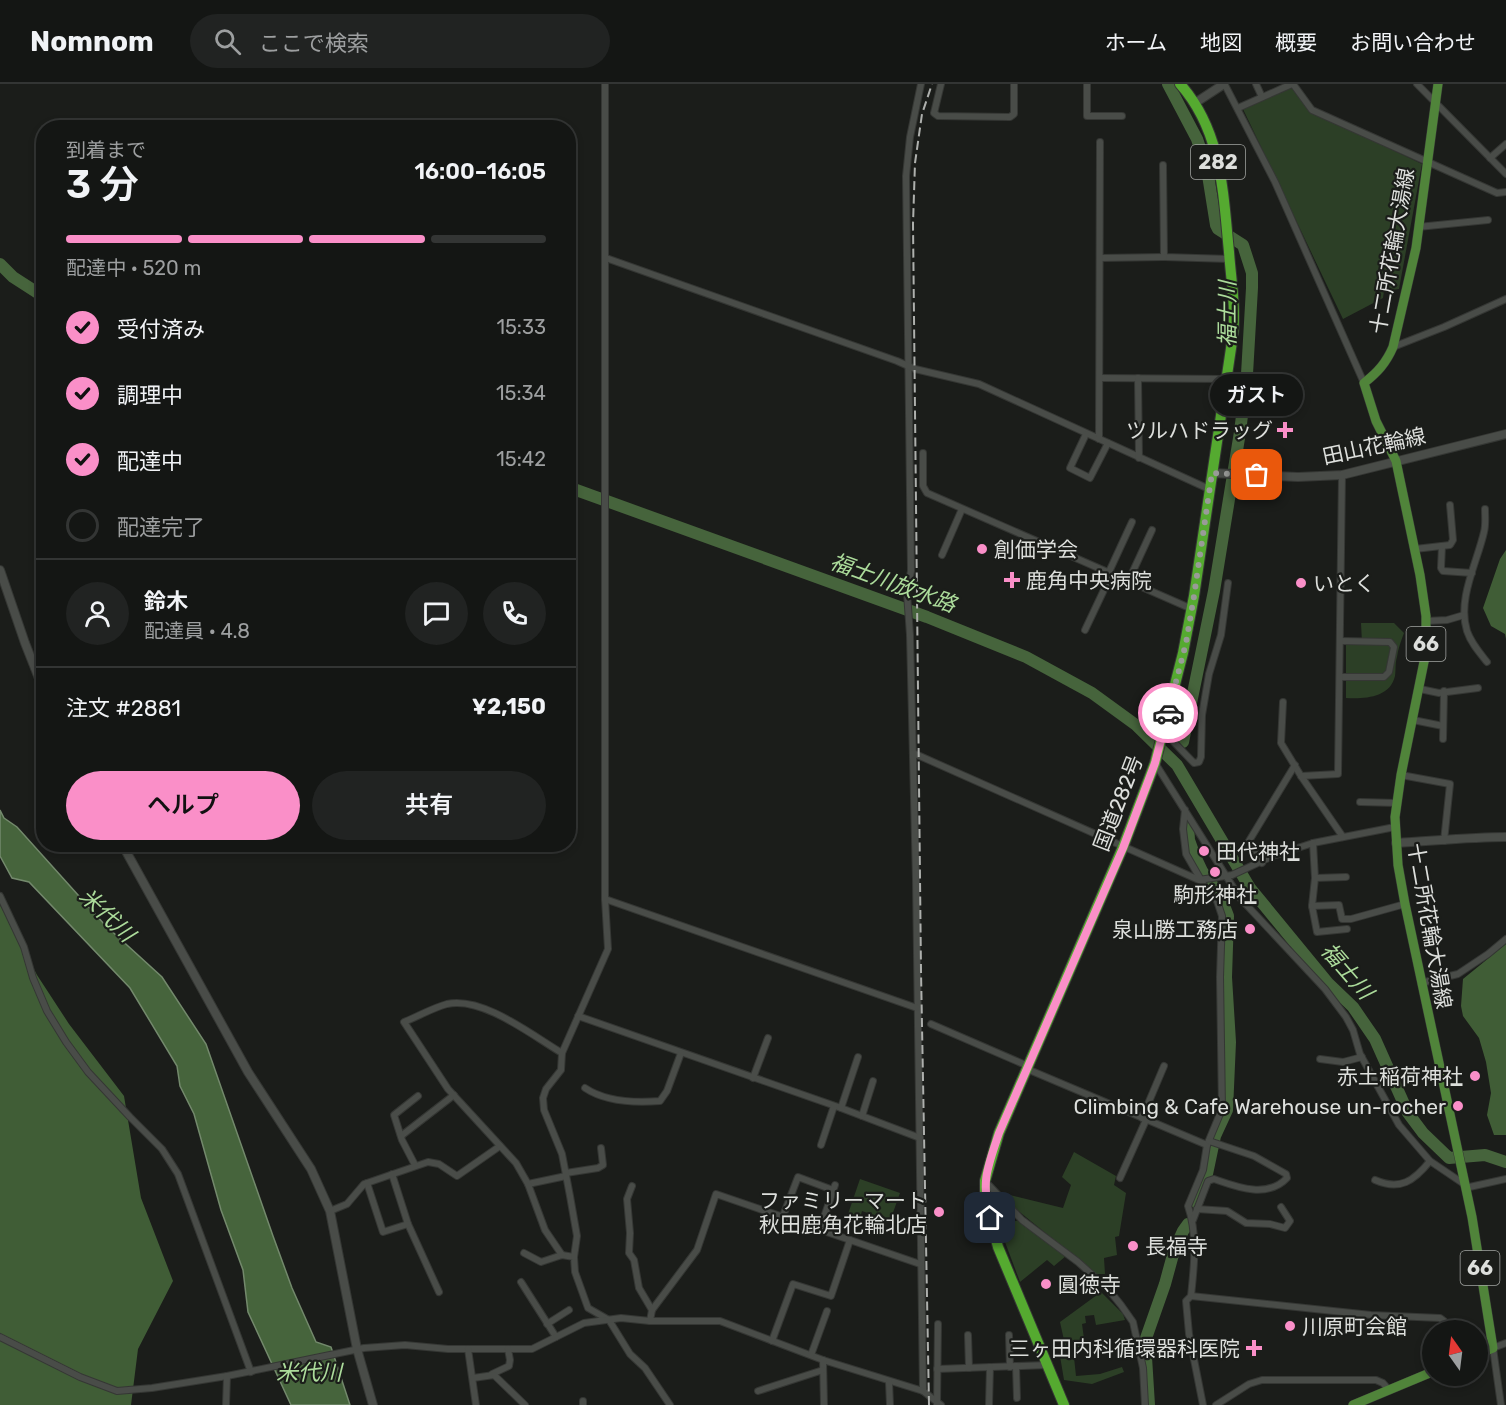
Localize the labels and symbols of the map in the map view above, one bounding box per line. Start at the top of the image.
road number: 282 [1191,145,1245,179]
street label: 十二所花輪大湯線 [1365,166,1419,336]
water label: 福士川 [1214,279,1241,347]
callout: ガスト [1210,373,1304,415]
place label: ツルハドラッグ [1126,418,1273,443]
marker: ツルハドラッグ [1278,423,1292,437]
street label: 田山花輪線 [1320,423,1428,469]
pin [1231,449,1282,500]
place label: 創価学会 [994,537,1078,562]
marker: 創価学会 [975,542,989,556]
water label: 福士川放水路 [826,548,962,619]
place label: 鹿角中央病院 [1026,568,1152,593]
marker: 鹿角中央病院 [1003,571,1021,589]
place label: いとく [1313,571,1375,596]
marker: いとく [1294,576,1308,590]
road number: 66 [1406,627,1446,661]
courier [1138,683,1198,743]
street label: 国道282号 [1088,751,1148,855]
place label: 田代神社 [1216,839,1300,864]
street label: 十二所花輪大湯線 [1403,841,1457,1011]
marker: 田代神社 [1197,844,1211,858]
marker: 駒形神社 [1208,865,1222,879]
water label: 米代川 [74,882,142,949]
place label: 駒形神社 [1173,882,1257,907]
place label: 泉山勝工務店 [1112,917,1238,942]
marker: 泉山勝工務店 [1243,922,1257,936]
water label: 福士川 [1315,937,1380,1006]
place label: 赤土稲荷神社 [1337,1064,1463,1089]
marker: 赤土稲荷神社 [1468,1069,1482,1083]
place label: Climbing & Cafe Warehouse un-rocher [1073,1094,1446,1119]
marker: Climbing & Cafe Warehouse un-rocher [1451,1099,1465,1113]
place label: ファミリーマート 秋田鹿角花輪北店 [759,1188,927,1237]
pin [964,1192,1015,1243]
marker: ファミリーマート 秋田鹿角花輪北店 [932,1205,946,1219]
place label: 長福寺 [1145,1234,1208,1259]
marker: 長福寺 [1126,1239,1140,1253]
road number: 66 [1460,1251,1500,1285]
place label: 圓徳寺 [1058,1272,1121,1297]
marker: 圓徳寺 [1039,1277,1053,1291]
place label: 川原町会館 [1302,1314,1407,1339]
marker: 川原町会館 [1283,1319,1297,1333]
north arrow [1422,1320,1488,1386]
place label: 三ヶ田内科循環器科医院 [1009,1336,1240,1361]
marker: 三ヶ田内科循環器科医院 [1245,1339,1263,1357]
water label: 米代川 [276,1359,344,1386]

